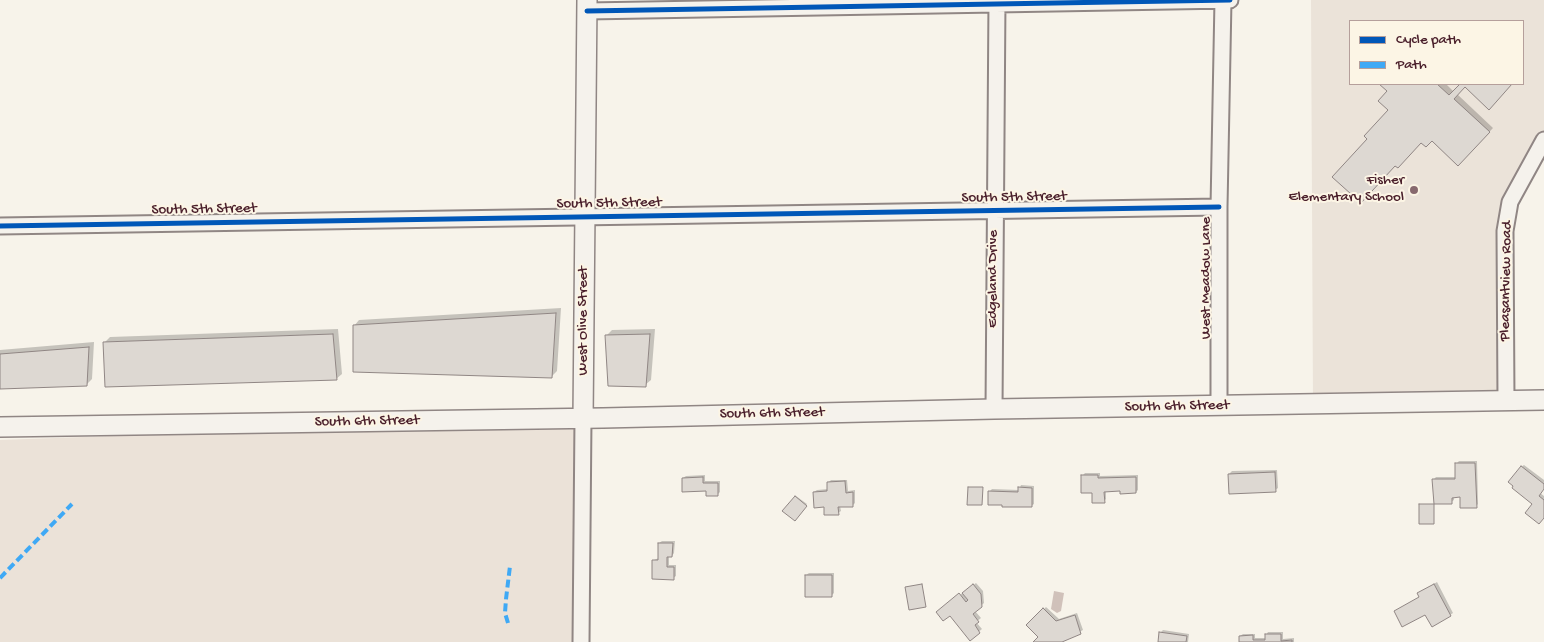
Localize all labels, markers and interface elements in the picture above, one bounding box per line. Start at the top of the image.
legend [1349,20,1524,85]
text: Cycle path [1396,31,1461,49]
text: Path [1396,56,1427,74]
place label: Fisher Elementary School [1288,172,1404,207]
marker: Fisher Elementary School [1408,184,1420,196]
street label: South 5th Street [961,188,1067,208]
street label: South 5th Street [556,194,662,214]
street label: South 5th Street [151,200,257,220]
street label: West Meadow Lane [1198,217,1216,339]
street label: Pleasantview Road [1497,221,1517,341]
street label: Edgeland Drive [985,230,1003,328]
street label: West Olive Street [575,266,593,376]
street label: South 6th Street [1124,397,1230,417]
street label: South 6th Street [719,404,825,424]
street label: South 6th Street [314,412,420,432]

